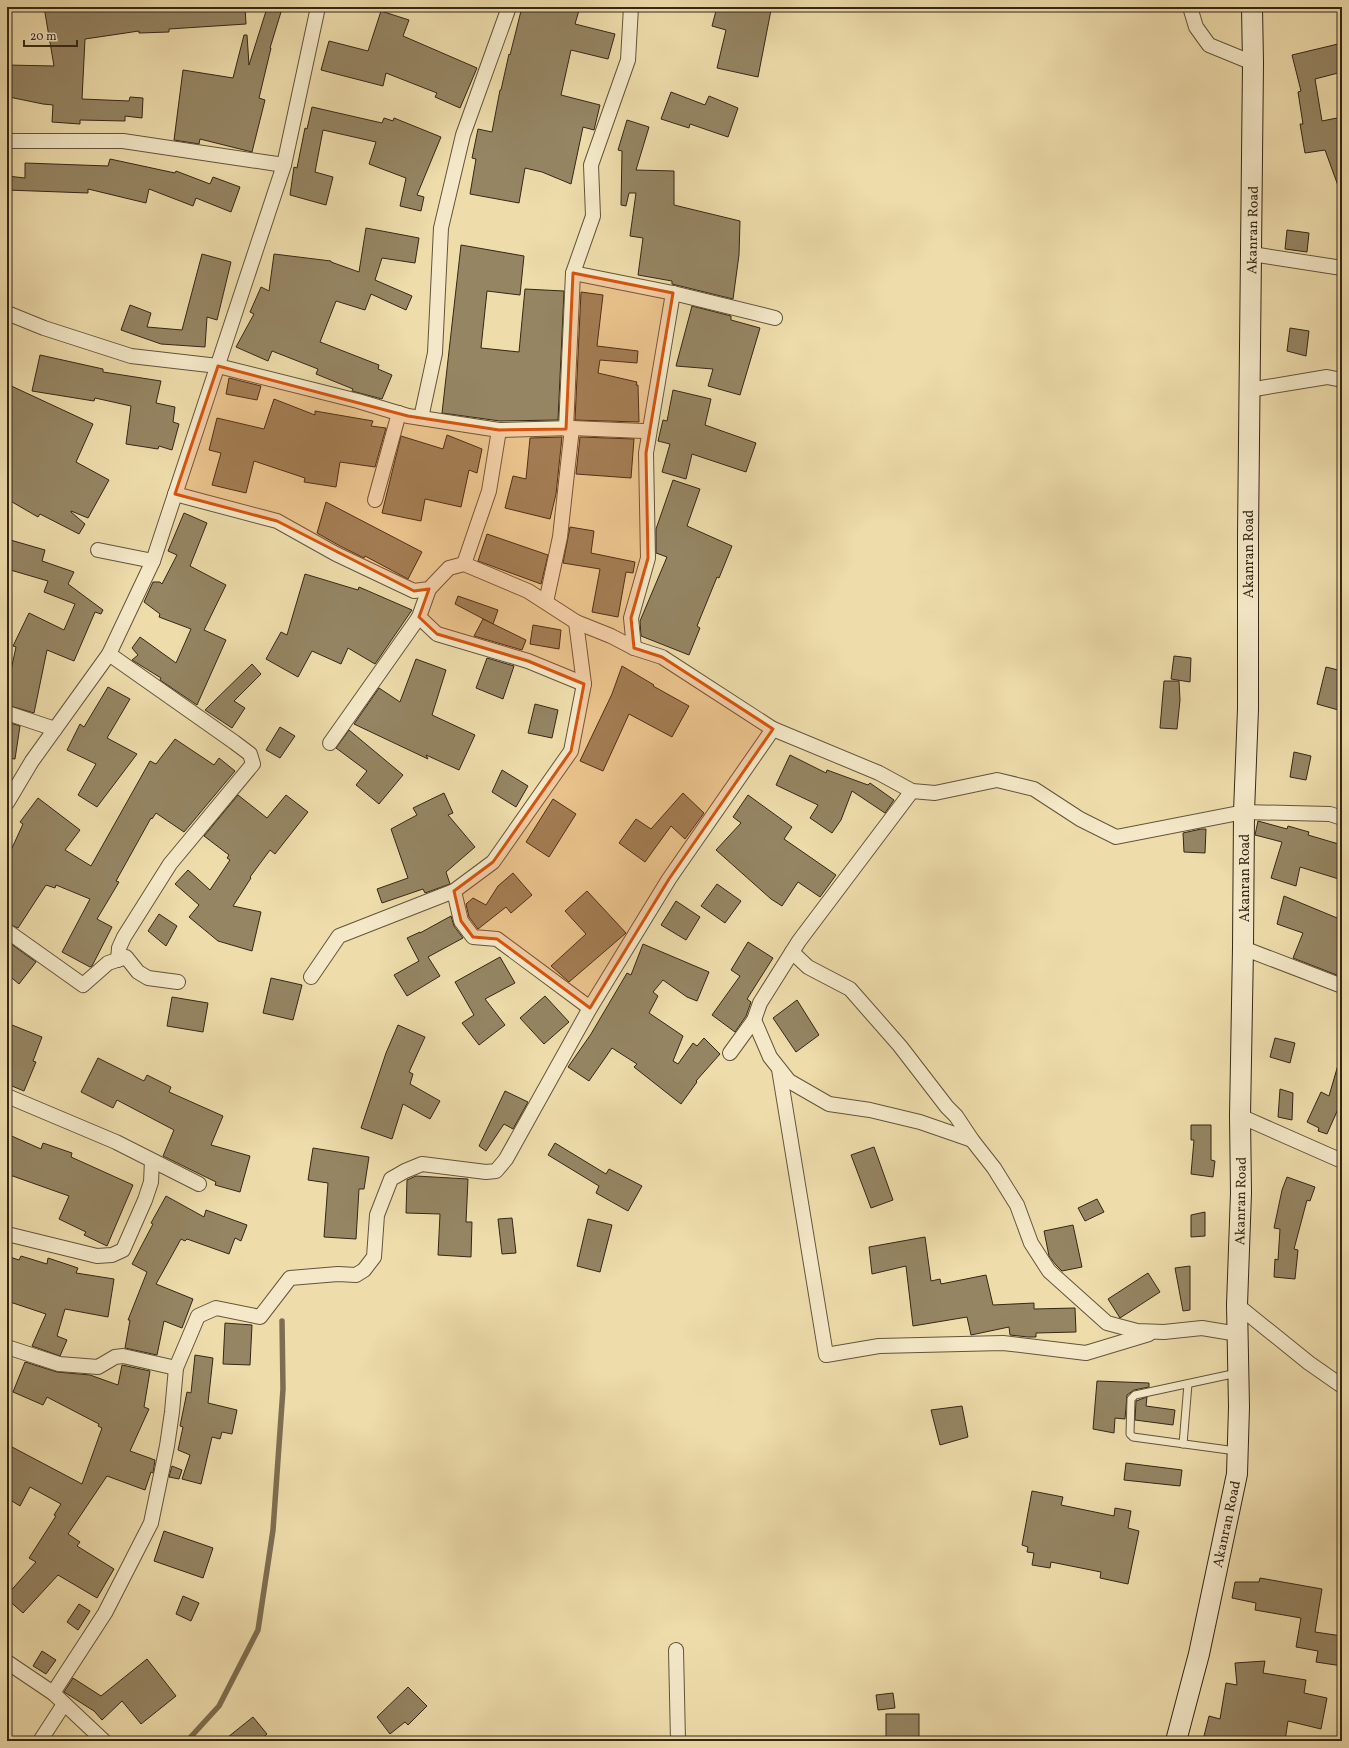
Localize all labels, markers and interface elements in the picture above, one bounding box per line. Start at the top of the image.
scale bar [24,22,77,48]
text: 20 m [30,29,57,45]
street label: Akanran Road [1243,186,1264,274]
street label: Akanran Road [1240,510,1259,598]
street label: Akanran Road [1236,834,1255,922]
street label: Akanran Road [1231,1157,1252,1245]
street label: Akanran Road [1209,1479,1246,1570]

